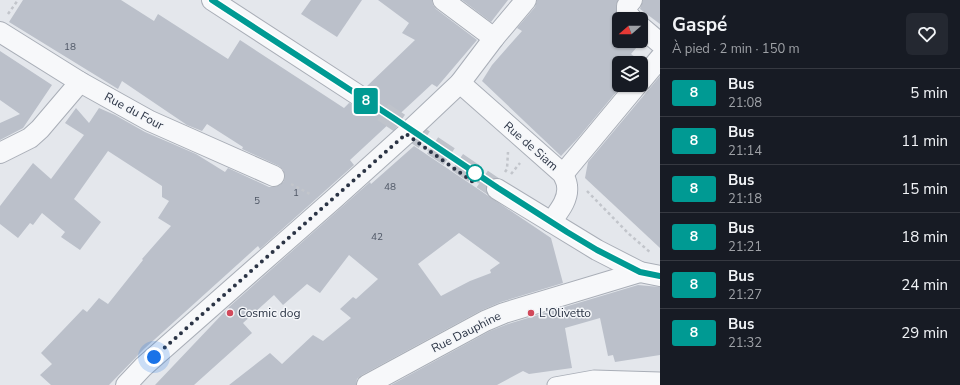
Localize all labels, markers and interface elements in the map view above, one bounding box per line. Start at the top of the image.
north arrow [612,12,648,48]
map controls [612,12,648,92]
text: Gaspé [672,12,727,38]
button: heart [906,13,948,55]
house number: 18 [64,40,76,54]
text: À pied · 2 min · 150 m [672,40,800,58]
button: layers [612,56,648,92]
text: Bus [728,74,754,94]
text: 8 [690,83,698,102]
text: 5 min [910,83,948,103]
line badge: 8 [353,88,379,114]
street label: Rue du Four [102,89,167,134]
text: 8 [362,91,370,110]
text: 21:08 [728,94,762,112]
street label: Rue de Siam [500,118,562,174]
text: Bus [728,122,754,142]
text: 8 [690,131,698,150]
text: 11 min [901,131,948,151]
text: 21:14 [728,142,762,160]
unlabelled marker [466,164,484,182]
text: Bus [728,170,754,190]
text: 8 [690,179,698,198]
text: 15 min [901,179,948,199]
house number: 48 [384,180,396,194]
house number: 1 [293,186,299,200]
text: 21:18 [728,190,762,208]
house number: 5 [254,194,260,208]
text: Bus [728,218,754,238]
text: 8 [690,227,698,246]
text: 18 min [901,227,948,247]
house number: 42 [371,230,383,244]
text: 21:21 [728,238,762,256]
text: Bus [728,266,754,286]
text: 8 [690,275,698,294]
text: 24 min [901,275,948,295]
text: 21:27 [728,286,762,304]
place label: Cosmic dog [238,305,301,321]
place label: L'Olivetto [539,305,591,321]
marker: Cosmic dog [225,308,235,318]
street label: Rue Dauphine [428,308,504,356]
marker: L'Olivetto [526,308,536,318]
text: Bus [728,314,754,334]
text: 8 [690,323,698,342]
text: 29 min [901,323,948,343]
text: 21:32 [728,334,762,352]
your location [144,347,164,367]

